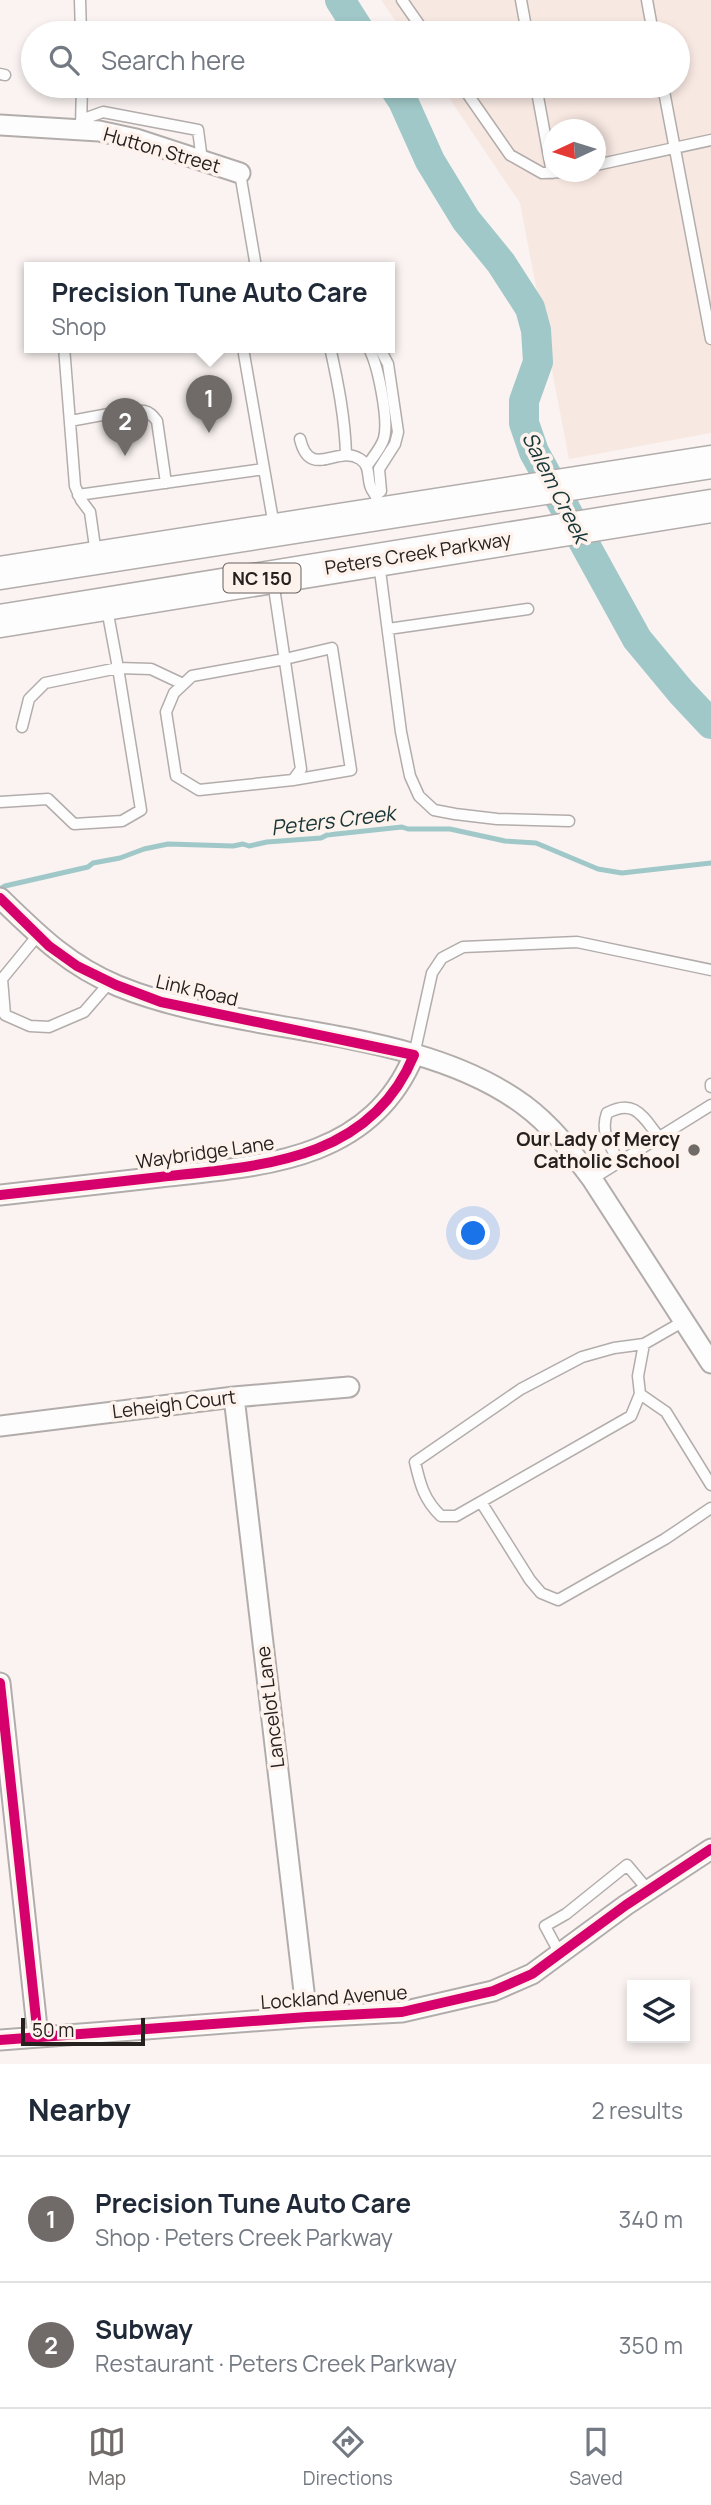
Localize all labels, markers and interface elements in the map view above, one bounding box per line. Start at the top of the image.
search box [21,21,690,98]
icon: search [45,41,83,79]
text: Search here [101,42,246,78]
north arrow [543,119,606,182]
street label: Hutton Street [100,121,224,179]
popup [24,262,395,353]
text: Precision Tune Auto Care [51,274,368,310]
text: Shop [51,310,106,342]
pin: 1 [186,375,232,433]
pin: 2 [102,398,148,456]
water label: Salem Creek [516,427,597,549]
street label: Peters Creek Parkway [323,525,513,581]
road number: NC 150 [224,564,300,592]
water label: Peters Creek [269,798,399,842]
street label: Link Road [153,968,241,1012]
place label: Our Lady of Mercy Catholic School [516,1126,680,1174]
street label: Waybridge Lane [134,1129,276,1175]
marker: Our Lady of Mercy Catholic School [686,1142,702,1158]
your location [456,1216,490,1250]
street label: Leheigh Court [111,1384,237,1424]
street label: Lancelot Lane [250,1645,290,1769]
street label: Lockland Avenue [260,1979,408,2015]
map controls [627,1980,690,2043]
button: layers [627,1980,690,2043]
scale bar [21,2015,145,2047]
text: 50 m [32,2017,74,2043]
text: Nearby [28,2089,131,2130]
text: 2 results [591,2094,683,2126]
text: Precision Tune Auto Care [95,2185,411,2221]
text: 1 [46,2203,56,2235]
text: 340 m [619,2203,683,2235]
text: Shop · Peters Creek Parkway [95,2221,393,2253]
text: Subway [95,2311,193,2347]
text: 2 [44,2329,58,2361]
text: 350 m [619,2329,683,2361]
text: Restaurant · Peters Creek Parkway [95,2347,457,2379]
tab: Map [88,2423,126,2491]
tab: Directions [303,2423,393,2491]
tab: Saved [569,2423,623,2491]

